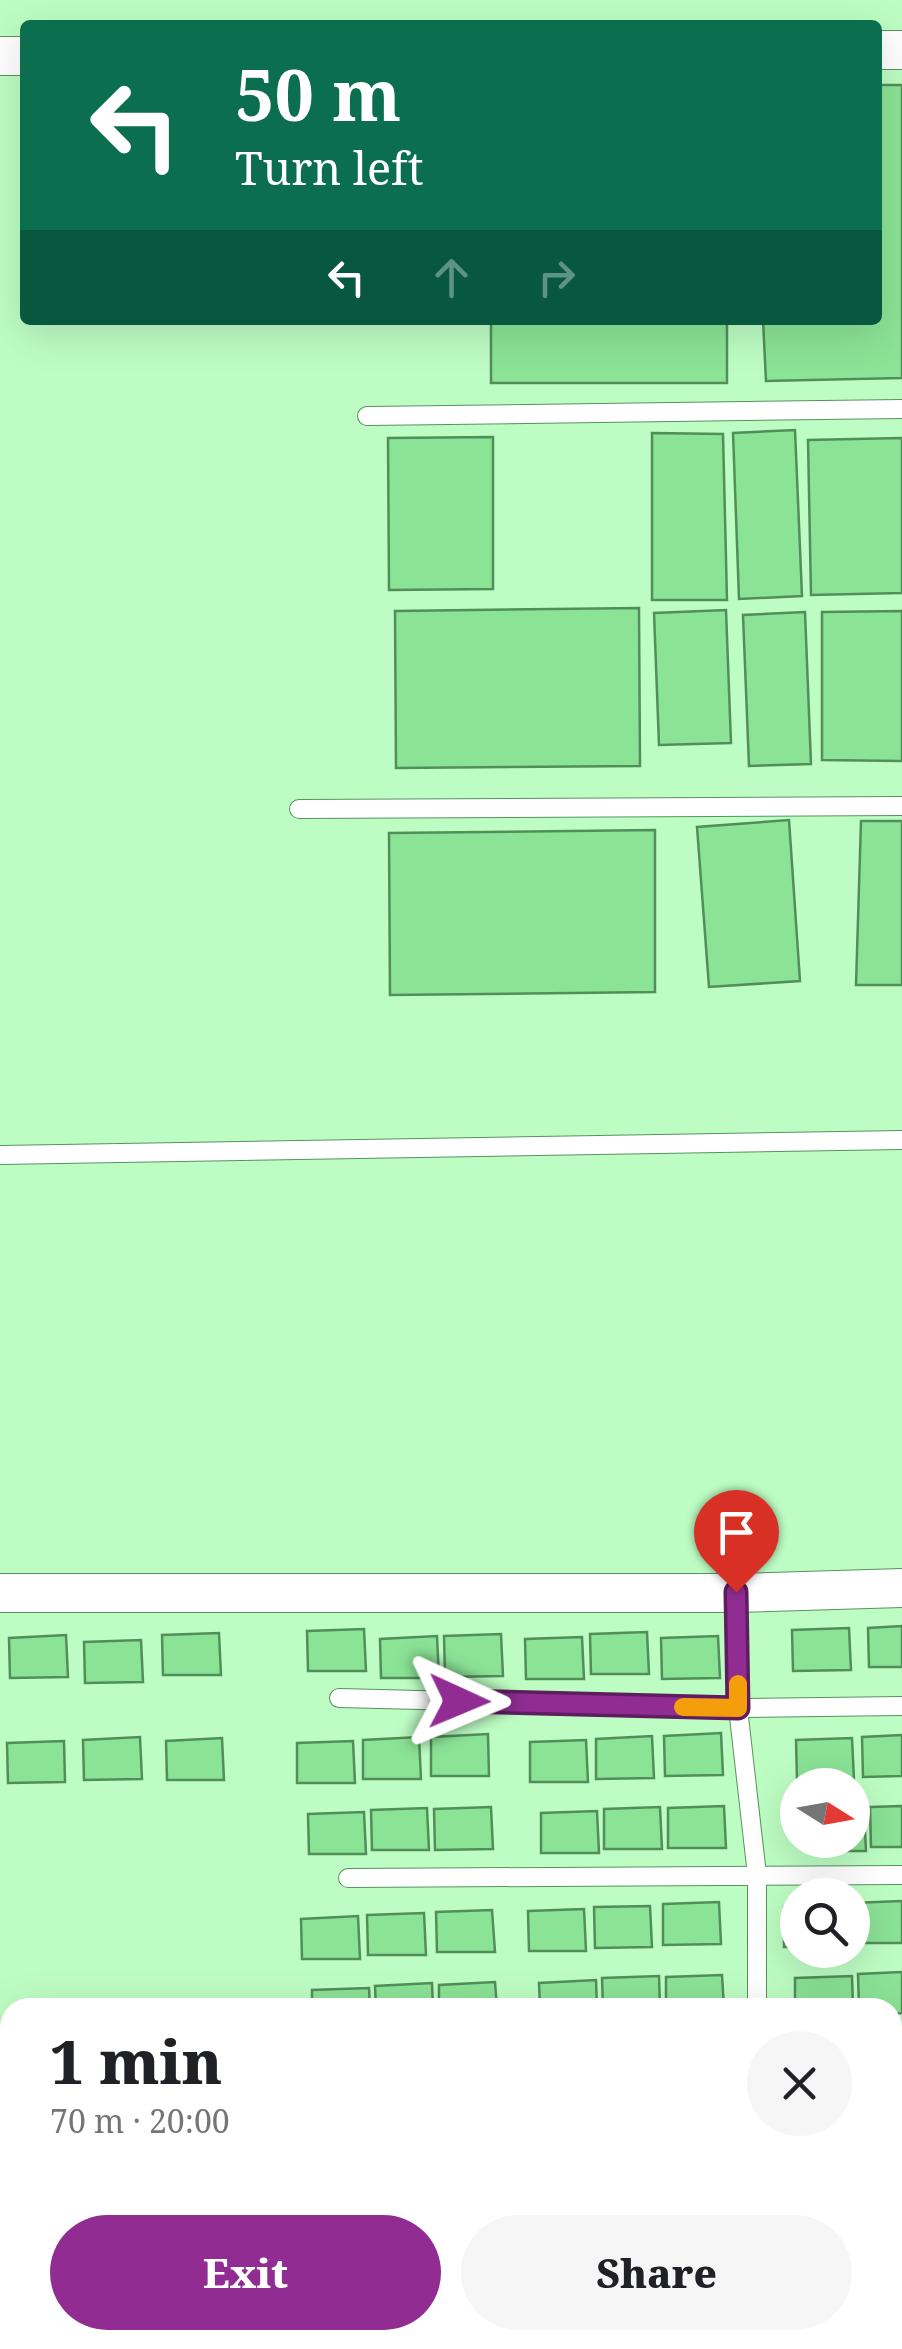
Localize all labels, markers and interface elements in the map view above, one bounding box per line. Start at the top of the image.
text: 50 m [235,46,401,142]
icon: left [70,60,200,190]
text: Turn left [235,137,424,198]
icon: left [319,250,374,305]
icon: ahead [424,250,479,305]
icon: right [529,250,584,305]
pin [694,1490,779,1593]
icon: arrive [709,1505,764,1560]
position arrow [407,1649,511,1753]
north arrow [780,1768,870,1858]
map controls [780,1768,870,1968]
button: search [780,1878,870,1968]
text: 1 min [50,2020,222,2102]
button: close [747,2031,852,2136]
text: 70 m · 20:00 [50,2099,230,2142]
button: Exit [50,2215,441,2330]
button: Share [461,2215,852,2330]

